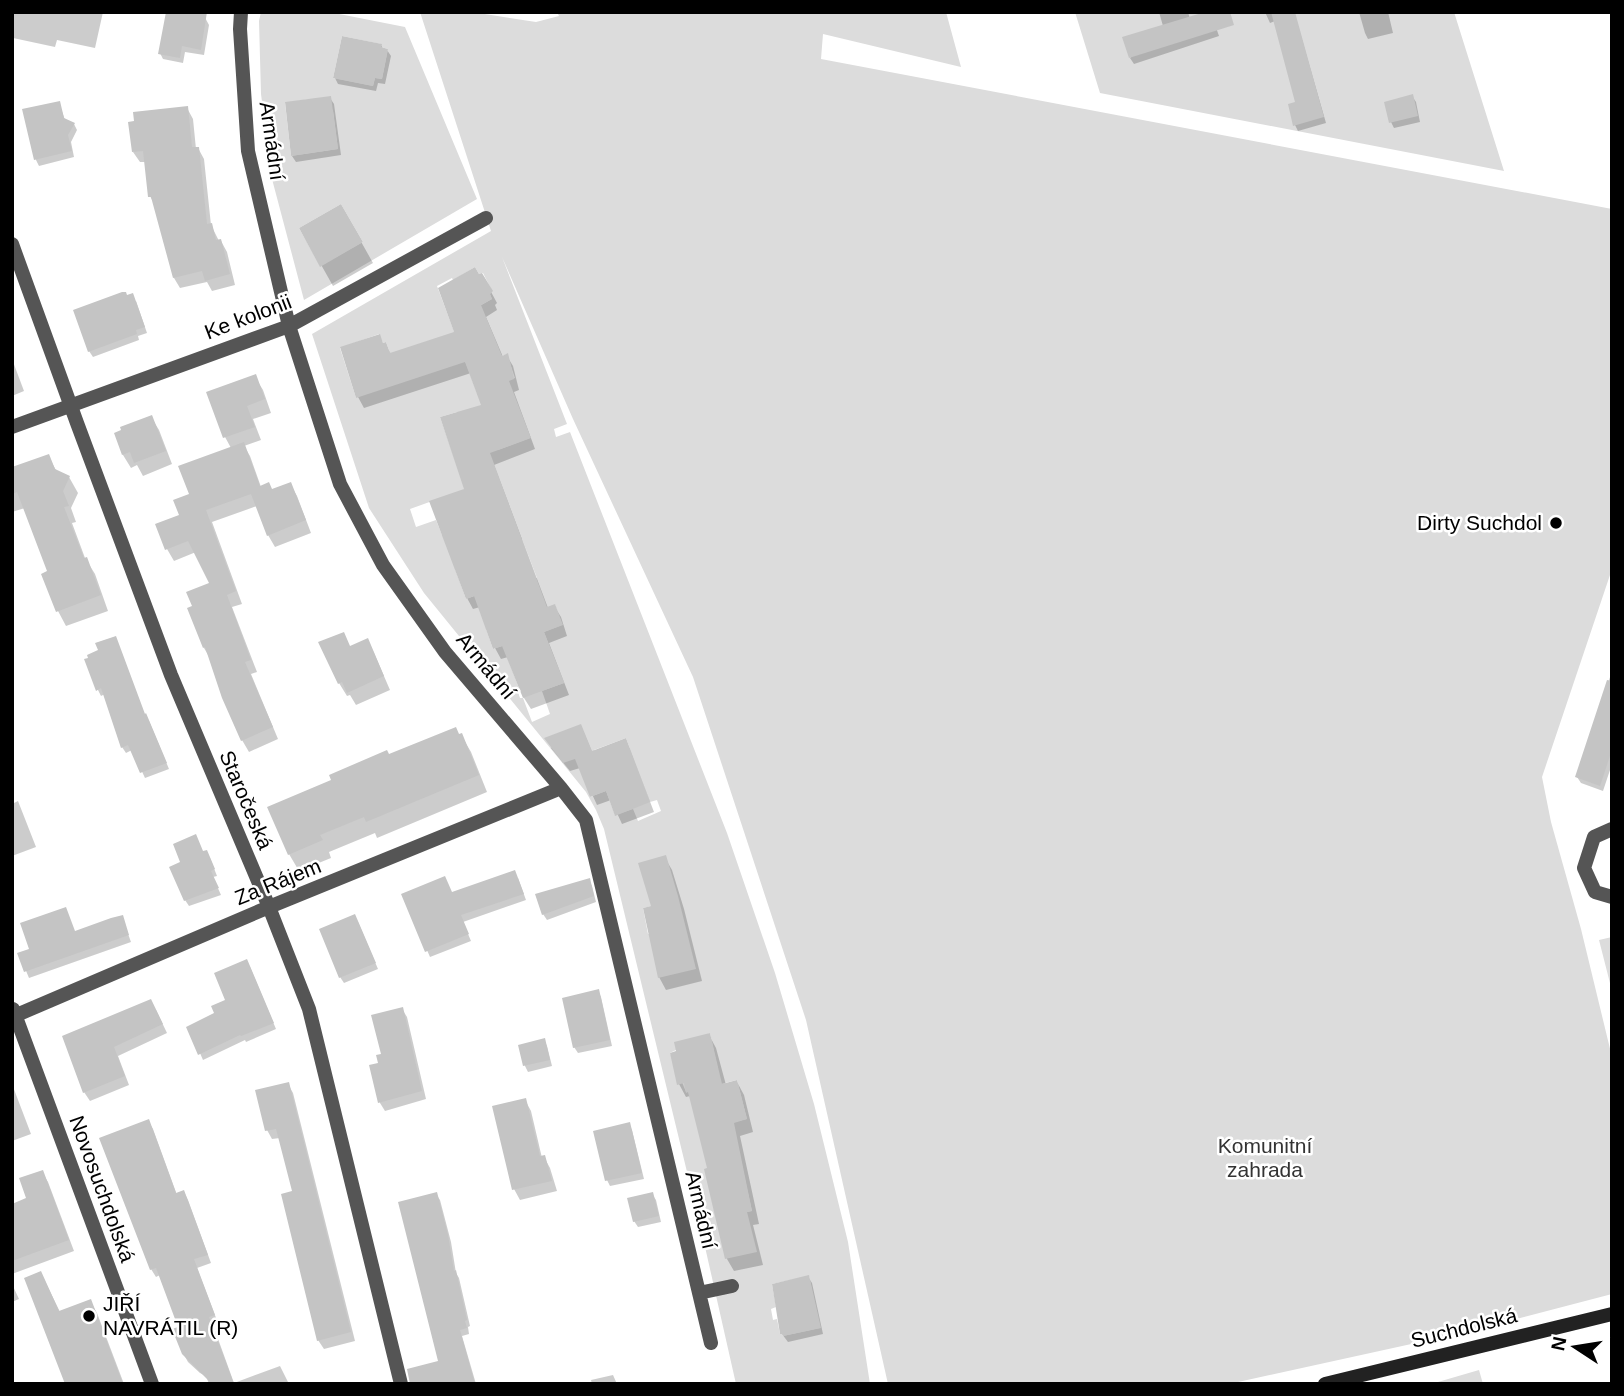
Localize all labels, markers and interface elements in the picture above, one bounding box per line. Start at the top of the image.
street label: Armádní [256,100,289,182]
street label: Ke kolonii [201,289,294,344]
place label: Dirty Suchdol [1417,511,1542,534]
marker: Dirty Suchdol [1548,515,1564,531]
street label: Armádní [452,628,521,704]
street label: Staročeská [215,747,278,853]
street label: Za Rájem [231,854,324,909]
street label: Novosuchdolská [65,1112,140,1265]
park label: Komunitní zahrada [1218,1134,1312,1181]
street label: Armádní [681,1169,722,1251]
place label: JIŘÍ NAVRÁTIL (R) [103,1292,238,1339]
street label: Suchdolská [1408,1303,1520,1352]
marker: JIŘÍ NAVRÁTIL (R) [81,1308,97,1324]
north arrow [1540,1312,1610,1382]
text: N [1547,1335,1571,1352]

